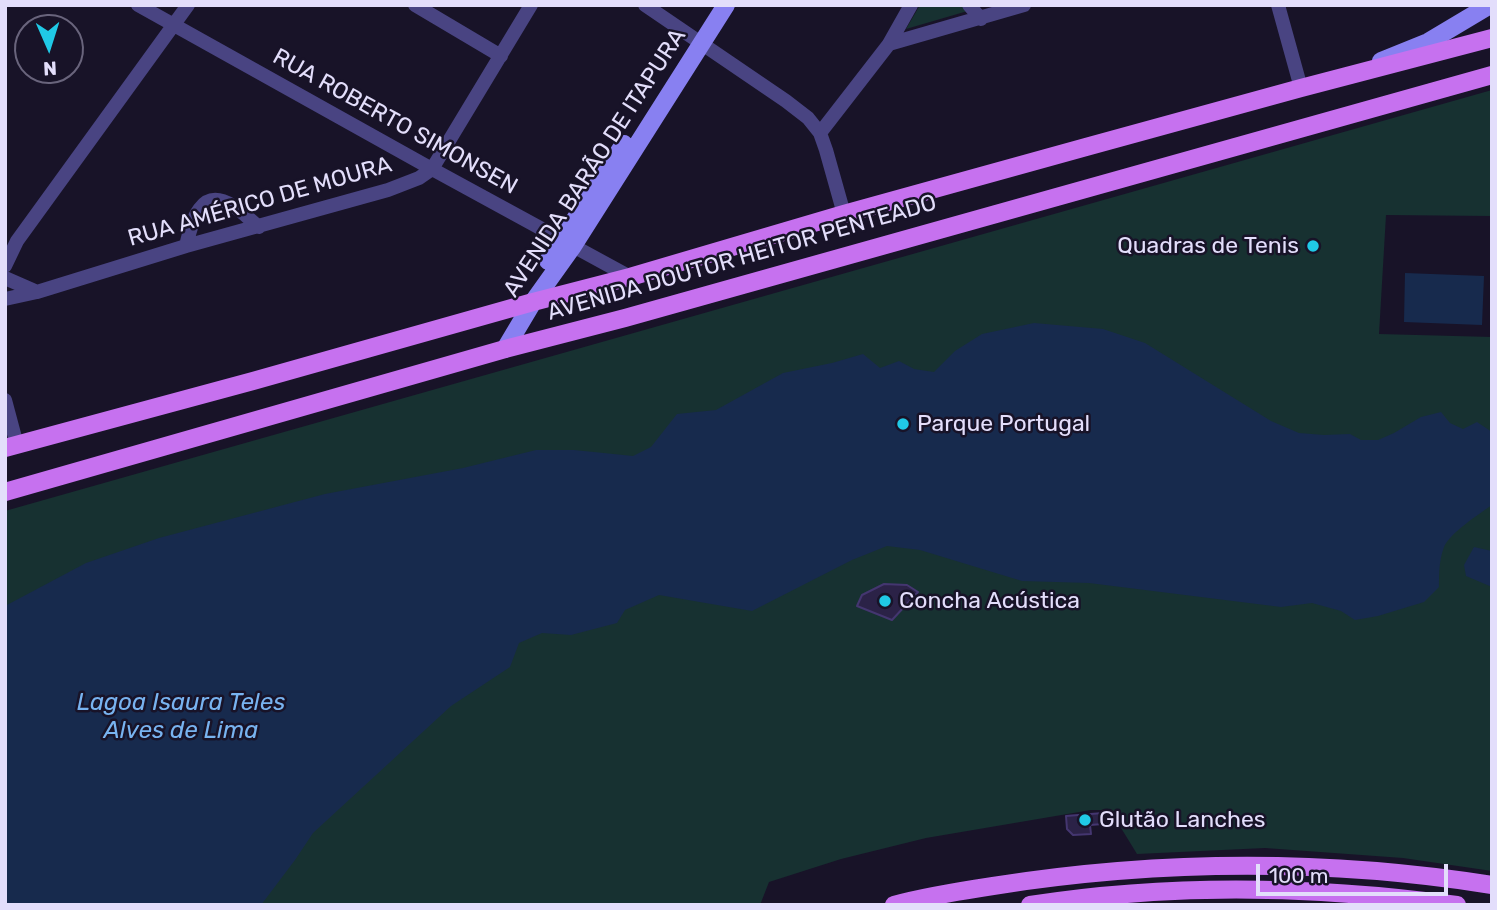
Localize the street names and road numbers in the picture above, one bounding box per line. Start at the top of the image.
street label: AVENIDA BARÃO DE ITAPURA [498,24,692,302]
street label: RUA ROBERTO SIMONSEN [268,43,522,201]
street label: RUA AMÉRICO DE MOURA [125,151,395,253]
street label: AVENIDA DOUTOR HEITOR PENTEADO [544,189,940,327]

